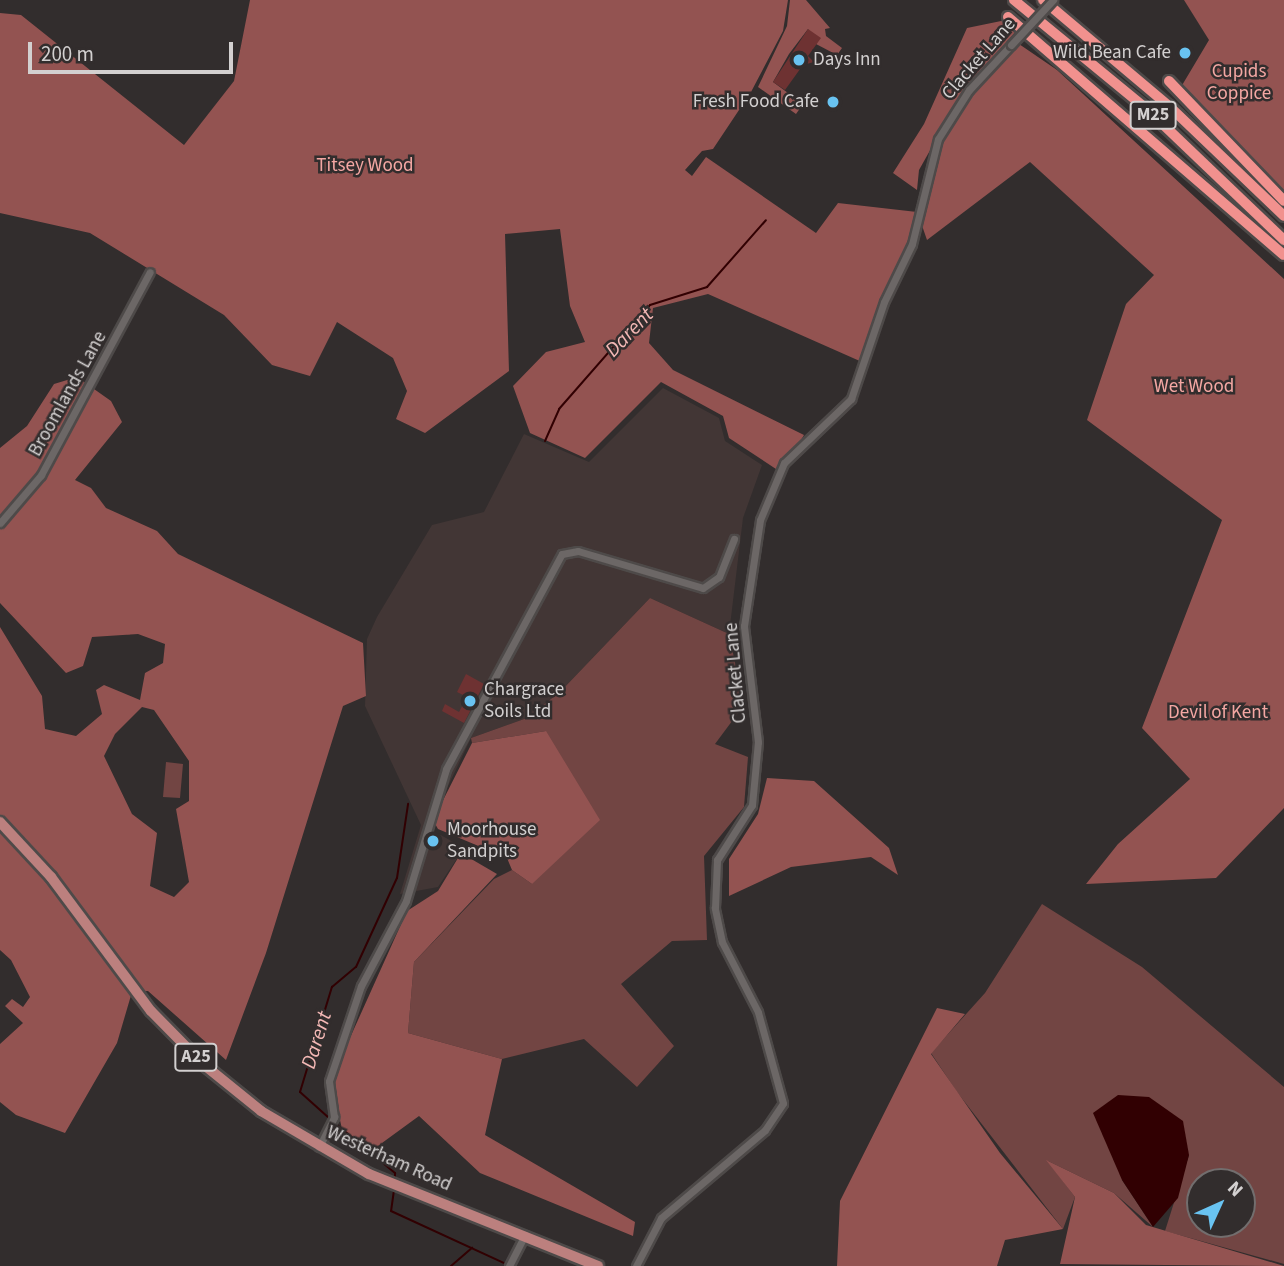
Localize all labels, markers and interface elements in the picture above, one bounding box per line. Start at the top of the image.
street label: Clacket Lane [937,13,1021,105]
scale bar [32,28,236,72]
text: 200 m [41,39,94,69]
place label: Wild Bean Cafe [1053,42,1171,64]
marker: Wild Bean Cafe [1177,45,1193,61]
place label: Days Inn [813,49,881,71]
marker: Days Inn [791,52,807,68]
park label: Cupids Coppice [1207,61,1271,105]
place label: Fresh Food Cafe [693,91,819,113]
marker: Fresh Food Cafe [825,94,841,110]
road number: M25 [1128,100,1178,130]
park label: Titsey Wood [316,155,414,177]
water label: Darent [600,302,658,362]
street label: Broomlands Lane [24,327,112,461]
park label: Wet Wood [1154,376,1234,398]
street label: Clacket Lane [720,622,752,724]
place label: Chargrace Soils Ltd [484,679,564,723]
marker: Chargrace Soils Ltd [462,693,478,709]
park label: Devil of Kent [1168,702,1268,724]
place label: Moorhouse Sandpits [447,819,536,863]
marker: Moorhouse Sandpits [425,833,441,849]
water label: Darent [295,1008,337,1072]
road number: A25 [173,1042,219,1072]
street label: Westerham Road [323,1121,455,1197]
north arrow [1186,1168,1256,1238]
text: N [1221,1175,1249,1203]

